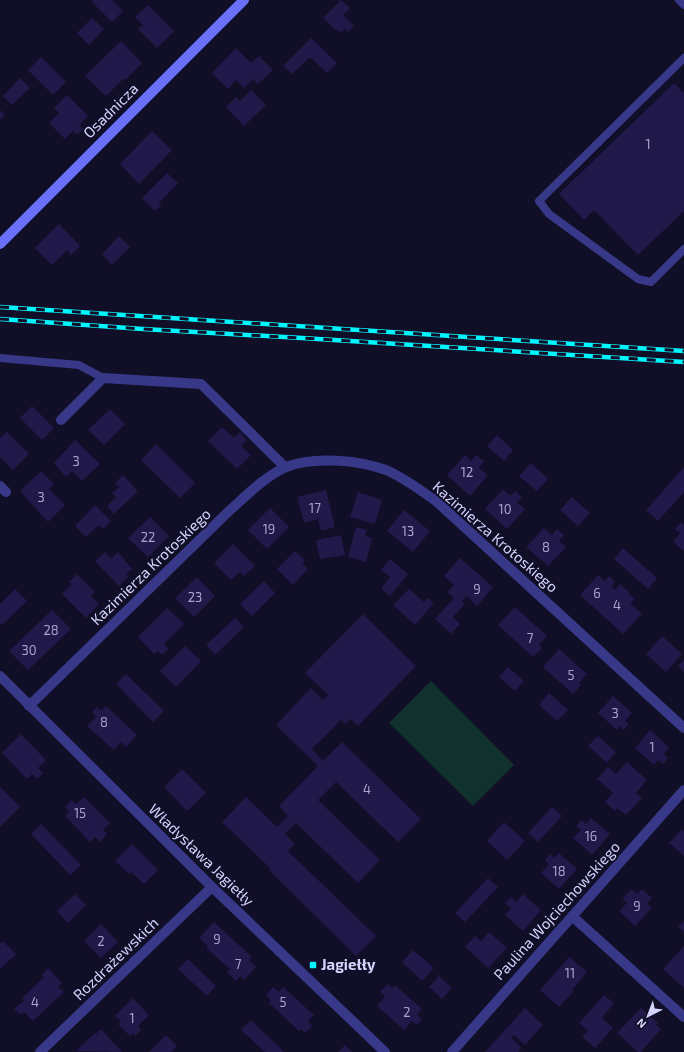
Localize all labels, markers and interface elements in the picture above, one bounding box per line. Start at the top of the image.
street label: Osadnicza [79,79,141,141]
house number: 1 [645,136,651,152]
house number: 3 [72,453,80,469]
house number: 12 [461,464,473,480]
street label: Kazimierza Krotoskiego [429,477,562,595]
house number: 3 [37,489,45,505]
house number: 17 [309,500,321,516]
house number: 10 [498,501,512,517]
street label: Kazimierza Krotoskiego [87,504,214,628]
house number: 19 [263,521,275,537]
house number: 13 [402,523,414,539]
house number: 22 [141,529,155,545]
house number: 8 [542,539,550,555]
house number: 9 [473,581,481,597]
house number: 6 [593,585,601,601]
house number: 23 [188,589,202,605]
house number: 4 [613,597,621,613]
house number: 28 [43,622,59,638]
house number: 7 [527,630,534,646]
house number: 30 [21,642,37,658]
house number: 5 [568,667,575,683]
house number: 3 [611,705,619,721]
house number: 8 [100,714,108,730]
house number: 1 [649,739,655,755]
house number: 4 [363,781,371,797]
street label: Władysława Jagiełły [145,799,258,909]
house number: 15 [74,805,86,821]
house number: 16 [585,828,597,844]
street label: Paulina Wojciechowskiego [489,837,624,984]
house number: 18 [552,863,566,879]
house number: 9 [633,898,641,914]
street label: Rozdrażewskich [69,913,162,1003]
house number: 9 [213,931,221,947]
house number: 2 [97,933,105,949]
place label: Jagiełły [321,955,376,974]
house number: 7 [235,956,242,972]
marker: Jagiełły [308,960,318,970]
house number: 11 [565,965,575,981]
house number: 4 [31,994,39,1010]
house number: 5 [280,994,287,1010]
north arrow [628,996,668,1036]
house number: 2 [403,1004,411,1020]
house number: 1 [129,1010,135,1026]
text: N [634,1016,648,1031]

